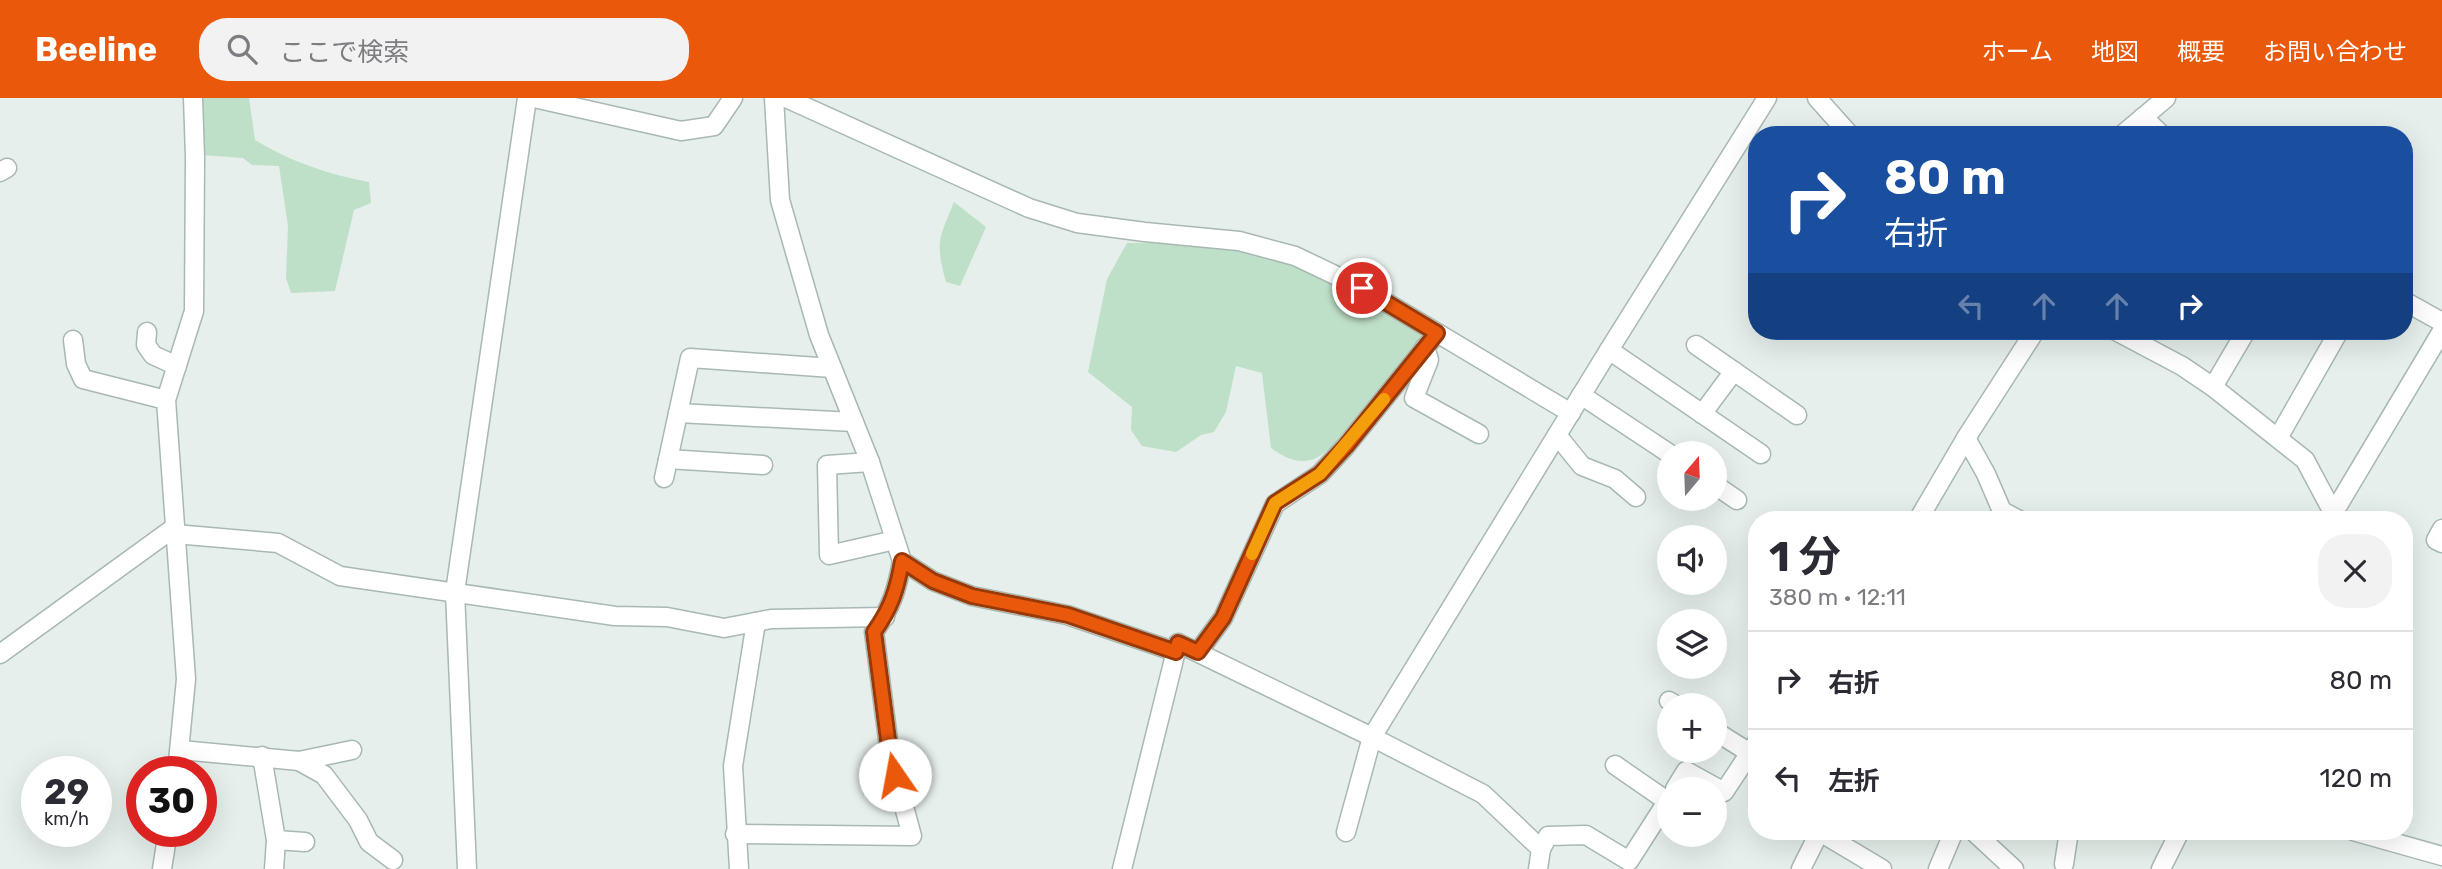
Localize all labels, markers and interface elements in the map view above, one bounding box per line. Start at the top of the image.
search box [199,18,689,81]
text: Beeline [35,30,157,69]
icon: search [223,30,261,68]
text: ここで検索 [279,37,409,68]
text: ホーム [1982,38,2053,66]
text: 地図 [2091,38,2139,66]
text: 概要 [2177,38,2225,66]
text: お問い合わせ [2263,38,2407,66]
text: 80 m [1884,148,2006,206]
icon: right [1769,154,1860,245]
text: 右折 [1884,214,1948,252]
pin [1332,258,1392,318]
icon: arrive [1343,269,1381,307]
icon: left [1952,287,1990,325]
icon: ahead [2025,287,2063,325]
icon: ahead [2098,287,2136,325]
icon: right [2171,287,2209,325]
north arrow [1657,441,1727,511]
map controls [1657,441,1727,847]
button: sound [1657,525,1727,595]
text: 1 分 [1769,532,1841,582]
button: close [2318,534,2392,608]
text: 380 m · 12:11 [1769,583,1906,611]
button: layers [1657,609,1727,679]
icon: right [1769,661,1807,699]
text: 80 m [2329,665,2392,696]
text: 右折 [1828,668,1880,699]
button: + [1657,693,1727,763]
position arrow [858,738,932,812]
speed limit sign: 30 [126,756,217,847]
icon: left [1769,759,1807,797]
text: 120 m [2320,763,2392,794]
text: 左折 [1828,766,1880,797]
text: 29 [44,771,89,813]
button: − [1657,777,1727,847]
text: km/h [44,808,89,830]

